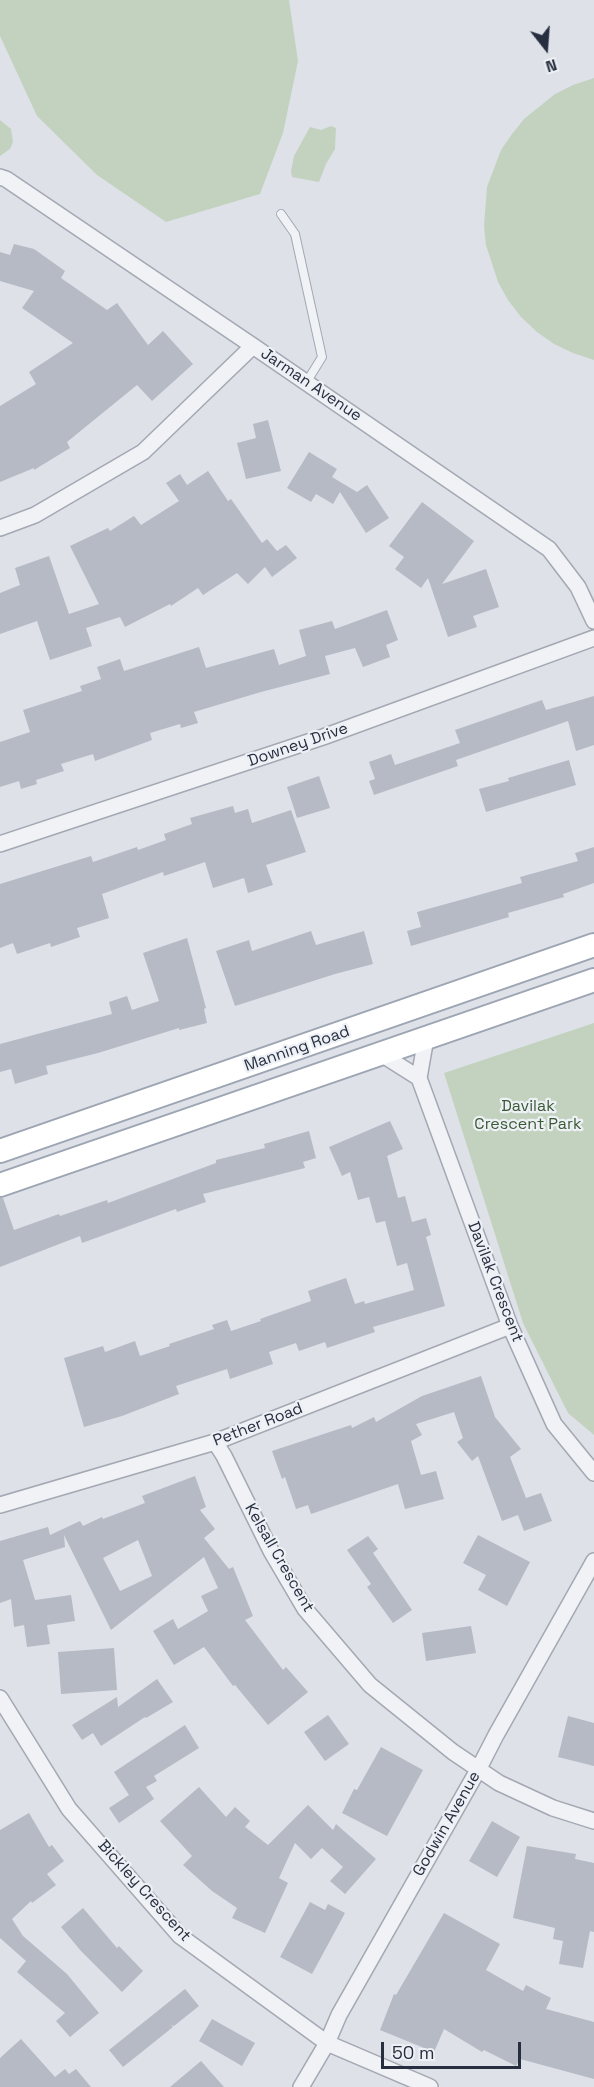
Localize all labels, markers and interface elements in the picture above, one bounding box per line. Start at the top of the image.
north arrow [516,18,576,78]
text: N [543,54,560,77]
street label: Jarman Avenue [257,344,365,426]
street label: Downey Drive [245,719,351,771]
street label: Manning Road [242,1022,352,1076]
park label: Davilak Crescent Park [474,1097,582,1135]
street label: Davilak Crescent [463,1219,527,1345]
street label: Pether Road [210,1399,306,1451]
street label: Kelsall Crescent [240,1500,318,1616]
street label: Godwin Avenue [409,1768,485,1880]
street label: Bickley Crescent [93,1836,195,1946]
scale bar [384,2030,524,2068]
text: 50 m [392,2041,434,2064]

